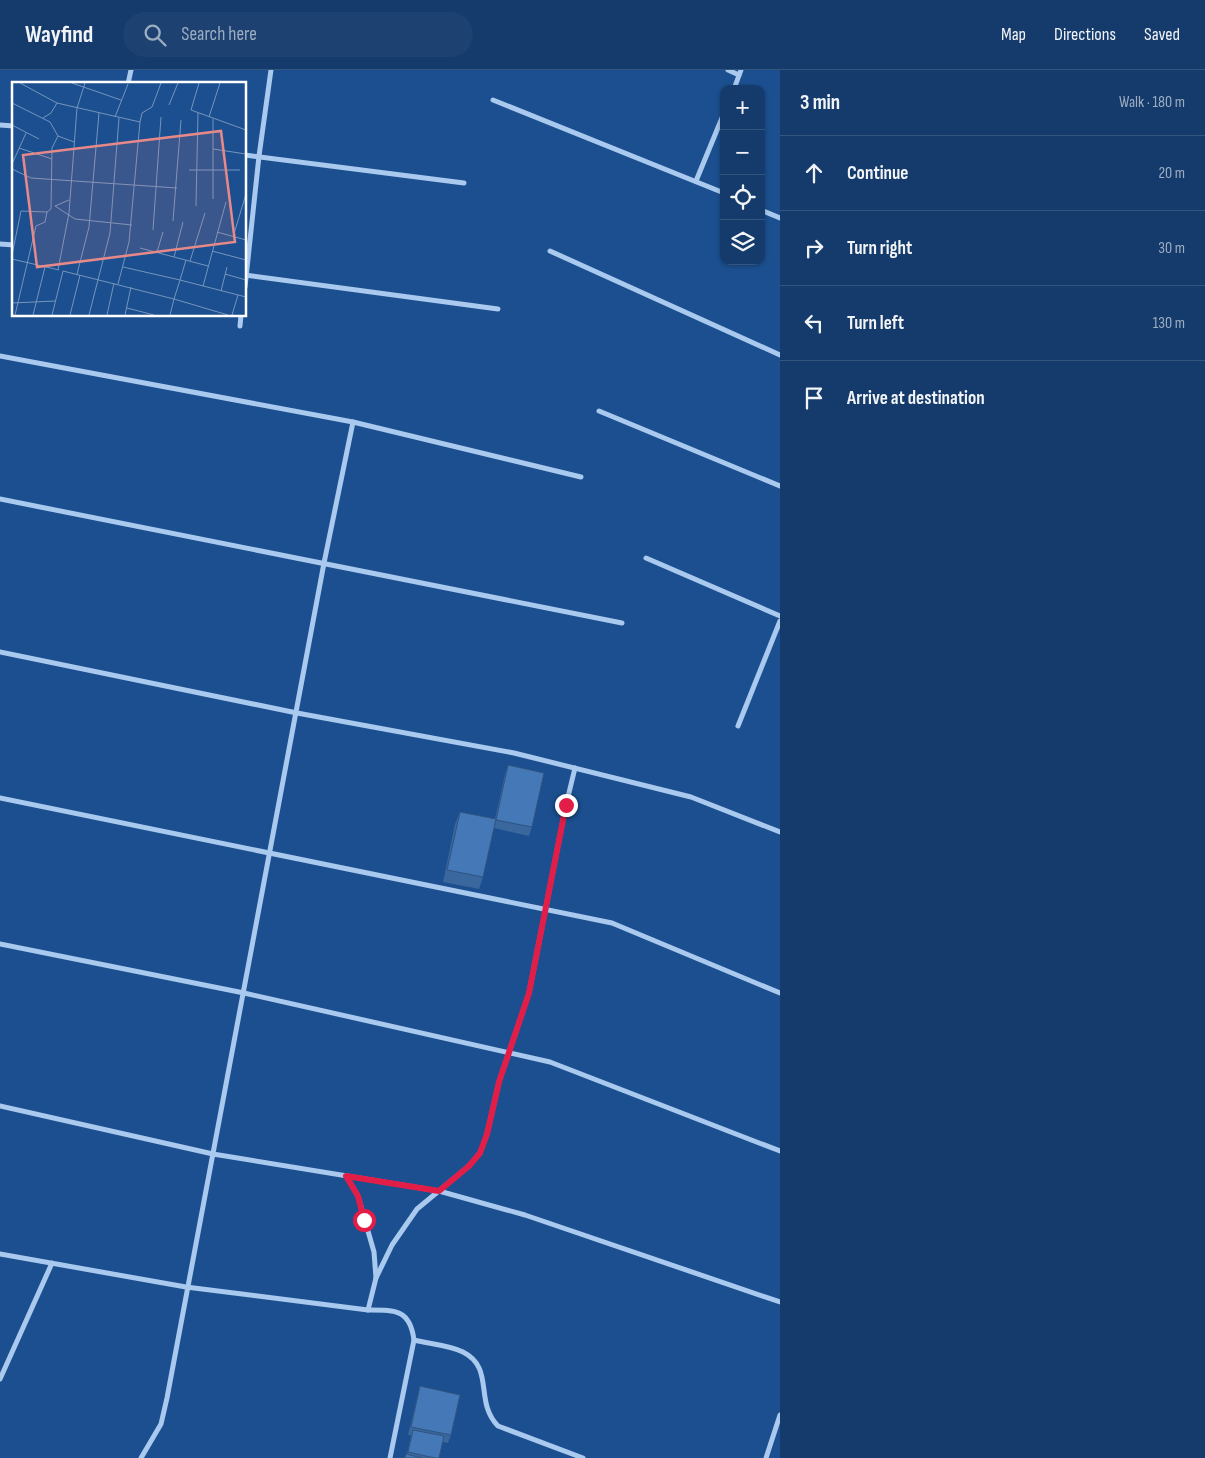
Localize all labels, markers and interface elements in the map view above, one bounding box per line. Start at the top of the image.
search box [123,12,473,57]
text: Wayfind [25,20,93,49]
icon: search [141,21,169,49]
text: Search here [181,23,257,46]
text: Map [1001,24,1026,45]
text: Directions [1054,24,1116,45]
text: Saved [1144,24,1180,45]
inset map [12,82,246,316]
map controls [720,85,765,265]
button: + [720,85,765,130]
text: 3 min [800,90,840,115]
text: Walk · 180 m [1119,93,1185,112]
button: − [720,130,765,175]
icon: ahead [800,159,828,187]
text: Continue [847,162,908,185]
text: 20 m [1158,164,1185,183]
button: locate [720,175,765,220]
button: layers [720,220,765,265]
icon: right [800,234,828,262]
text: Turn right [847,237,912,260]
text: 30 m [1158,239,1185,258]
icon: left [800,309,828,337]
text: Turn left [847,312,904,335]
text: 130 m [1153,314,1185,333]
icon: arrive [800,384,828,412]
text: Arrive at destination [847,387,985,410]
route end [555,794,578,817]
route start [353,1209,376,1232]

